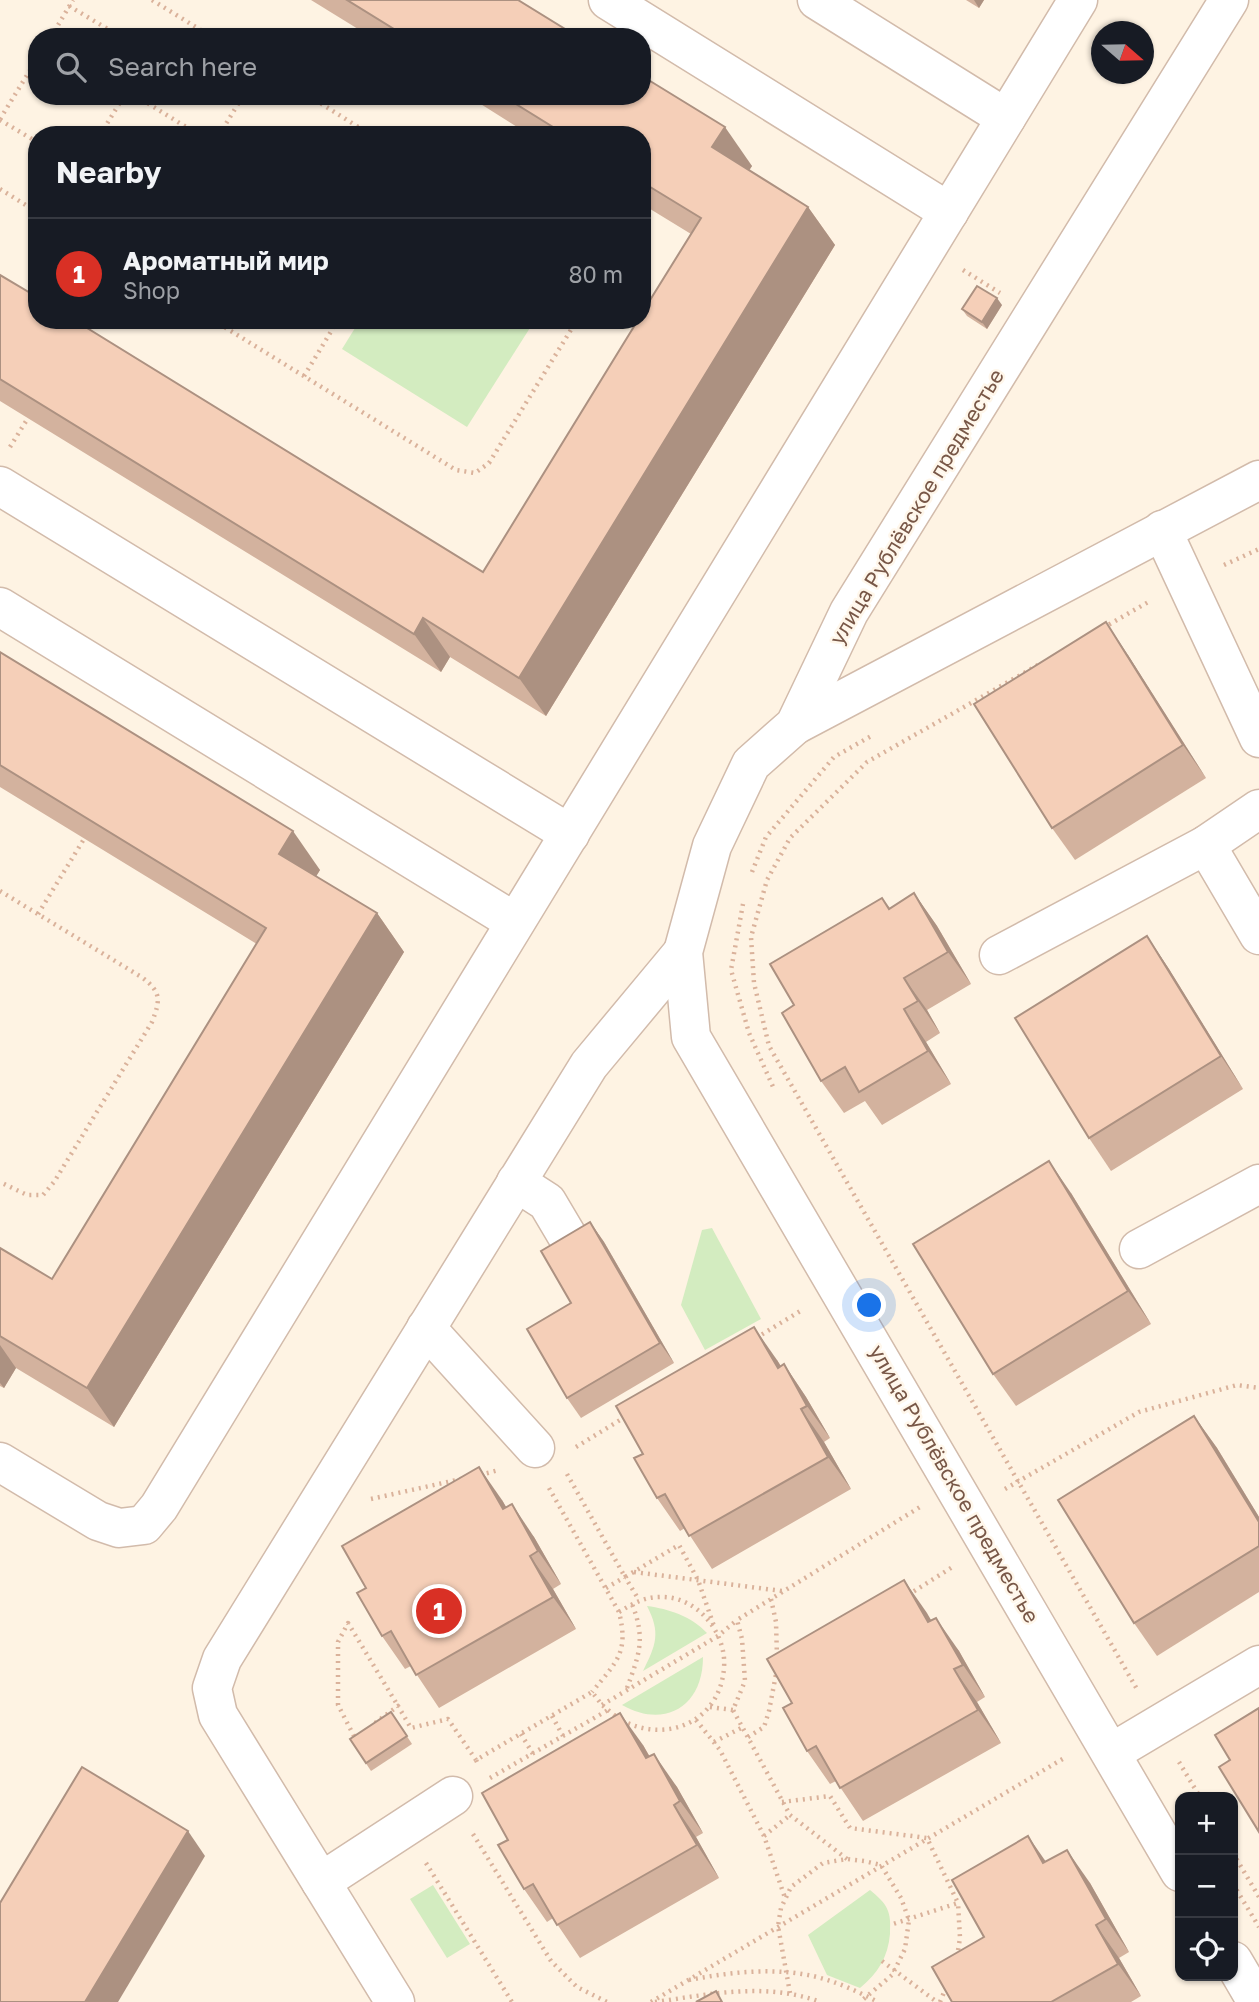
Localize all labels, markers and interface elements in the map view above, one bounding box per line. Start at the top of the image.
north arrow [1091,21,1154,84]
search box [28,28,651,105]
icon: search [52,48,90,86]
text: Search here [108,51,257,82]
text: Nearby [56,154,161,190]
text: Ароматный мир [123,245,329,276]
text: 1 [73,260,85,288]
text: 80 m [569,260,623,288]
text: Shop [123,276,180,304]
street label: улица Рублёвское предместье [823,364,1009,649]
your location [852,1288,886,1322]
street label: улица Рублёвское предместье [864,1340,1045,1627]
pin: 1 [416,1585,462,1637]
map controls [1175,1792,1238,1981]
button: + [1175,1792,1238,1855]
button: − [1175,1855,1238,1918]
button: locate [1175,1918,1238,1981]

